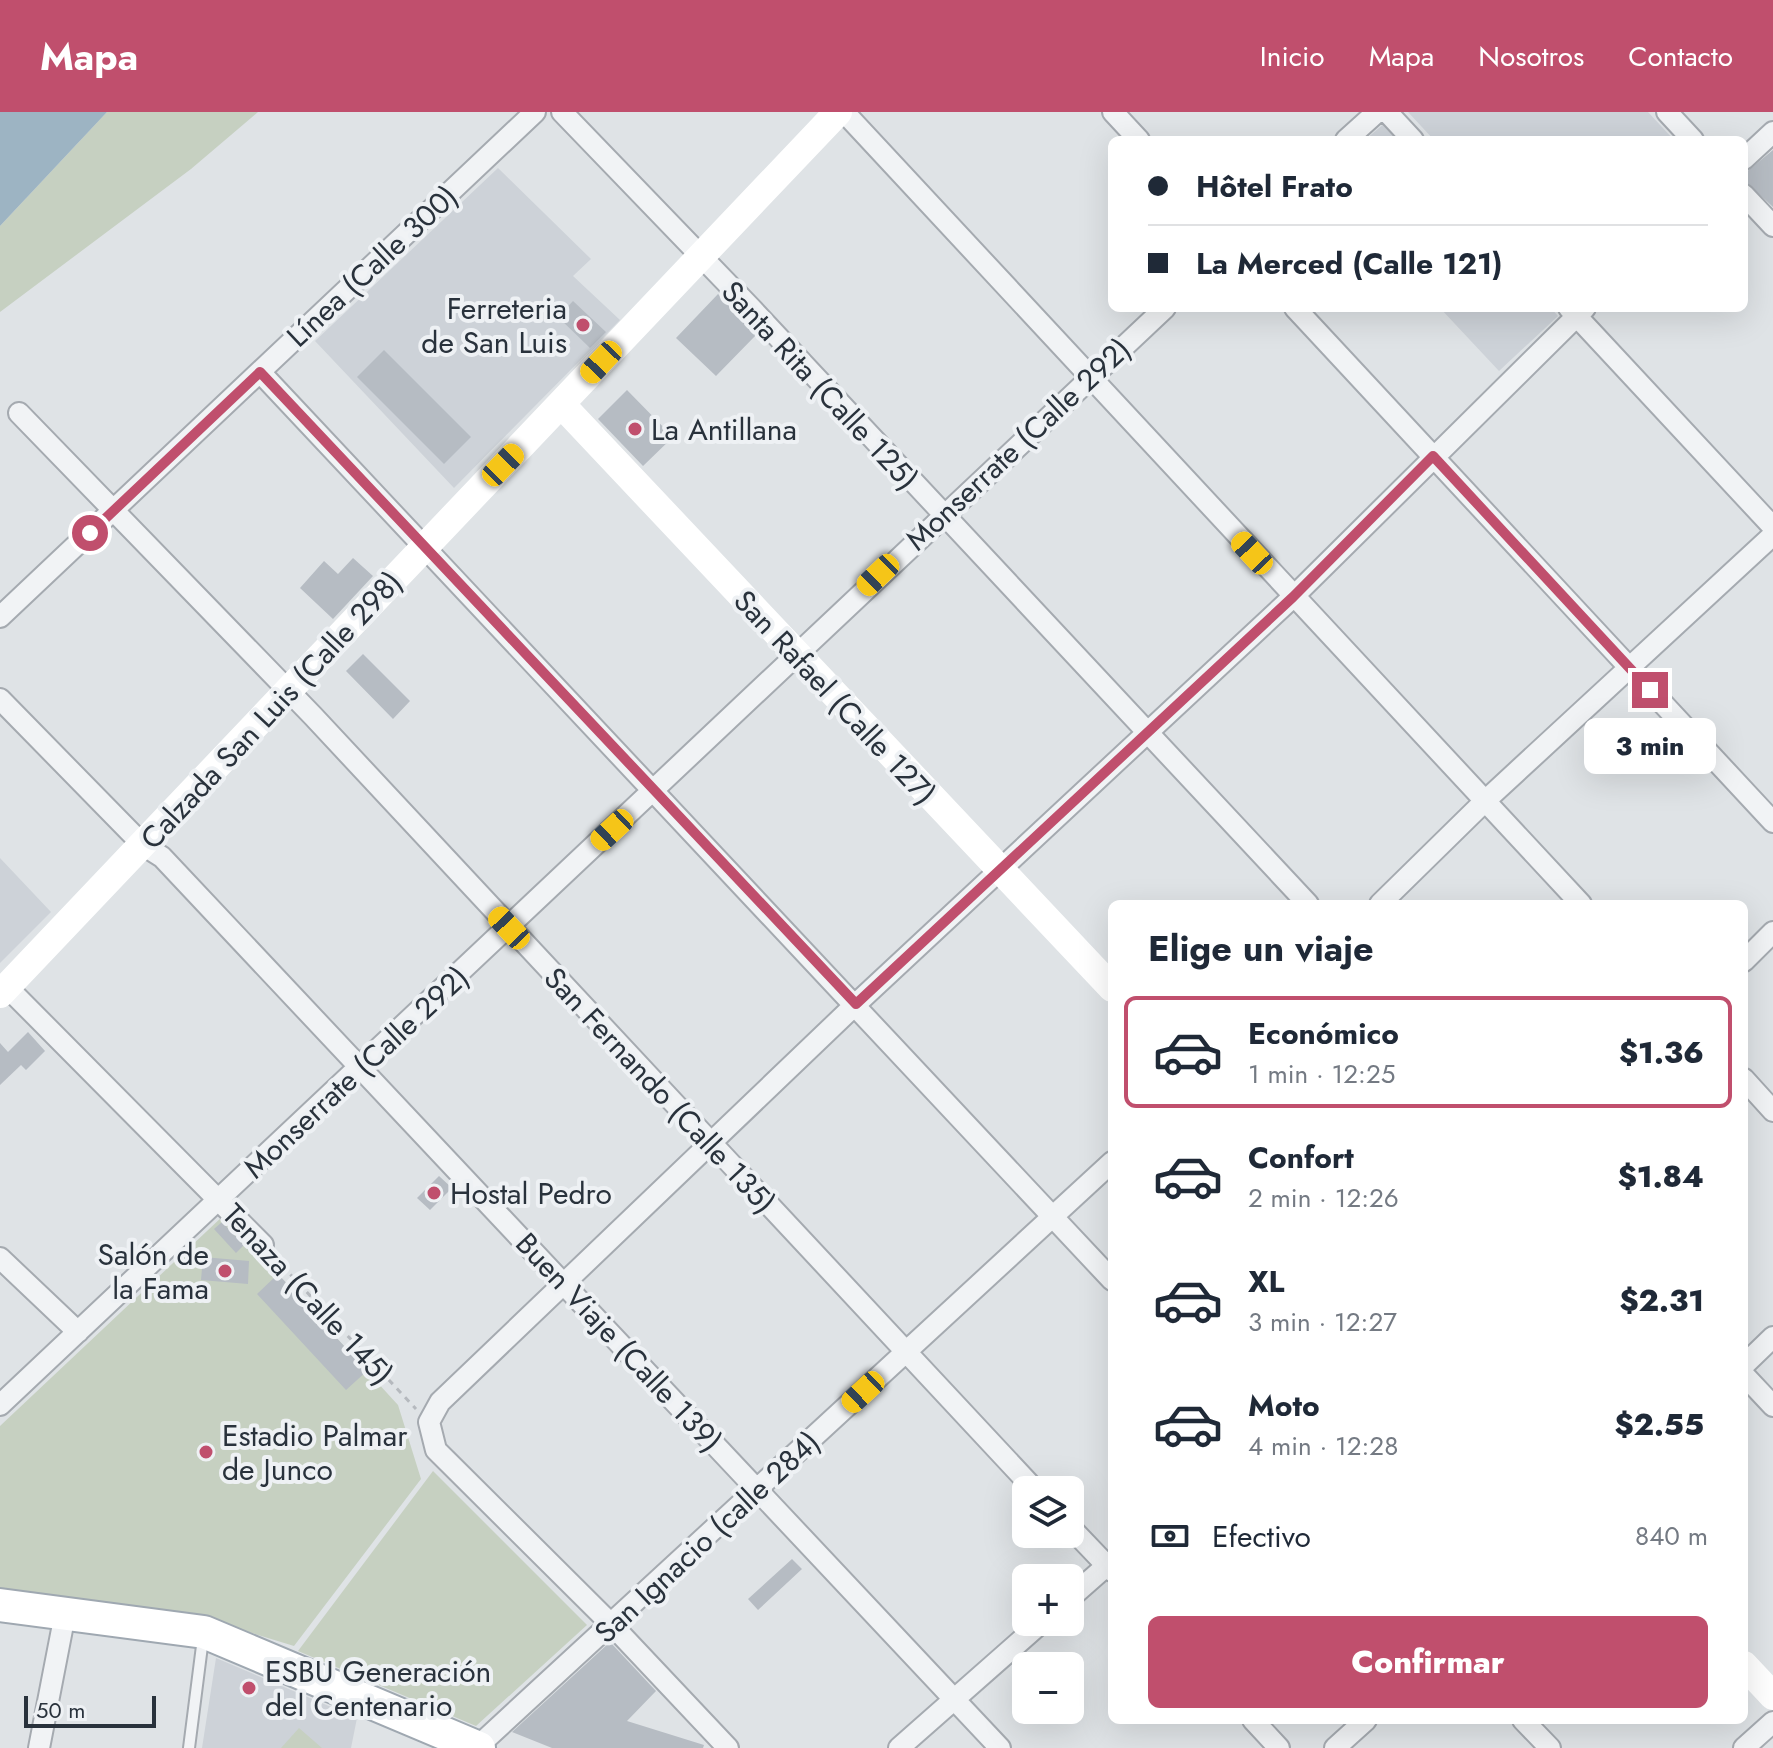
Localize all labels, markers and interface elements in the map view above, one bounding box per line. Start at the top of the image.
text: Mapa [40,29,138,84]
text: Inicio [1260,36,1325,77]
text: Mapa [1369,36,1434,77]
text: Nosotros [1478,36,1584,77]
text: Contacto [1628,36,1733,77]
text: Hôtel Frato [1196,165,1353,208]
street label: Línea (Calle 300) [277,175,467,357]
text: La Merced (Calle 121) [1196,242,1503,285]
street label: Santa Rita (Calle 125) [712,271,928,499]
place label: Ferreteria de San Luis [421,287,567,364]
marker: Ferreteria de San Luis [574,316,592,334]
street label: Monserrate (Calle 292) [896,328,1140,560]
car [576,336,626,388]
place label: La Antillana [651,408,797,451]
marker: La Antillana [626,420,644,438]
car [478,439,528,491]
route start [72,515,108,551]
car [1227,527,1277,579]
car [852,550,904,600]
street label: Calzada San Luis (Calle 298) [130,561,412,859]
street label: San Rafael (Calle 127) [724,580,946,814]
route end [1632,672,1668,708]
callout: 3 min [1584,718,1716,774]
text: 3 min [1616,727,1684,765]
car [586,805,638,855]
car [484,902,534,954]
text: Elige un viaje [1148,922,1374,974]
street label: Monserrate (Calle 292) [234,956,478,1188]
street label: San Fernando (Calle 135) [534,957,786,1223]
text: Económico [1248,1012,1399,1055]
icon: car [1152,1016,1224,1088]
text: $1.36 [1619,1031,1704,1074]
text: 1 min · 12:25 [1248,1055,1395,1093]
text: Confort [1248,1136,1354,1179]
icon: car [1152,1140,1224,1212]
text: $1.84 [1618,1155,1704,1198]
place label: Hostal Pedro [450,1172,612,1215]
text: 2 min · 12:26 [1248,1179,1399,1217]
marker: Hostal Pedro [425,1184,443,1202]
street label: Tenaza (Calle 145) [213,1194,403,1394]
street label: Buen Viaje (Calle 139) [506,1223,732,1461]
place label: Salón de la Fama [98,1233,209,1310]
text: XL [1248,1260,1284,1303]
marker: Salón de la Fama [216,1262,234,1280]
icon: car [1152,1264,1224,1336]
text: $2.31 [1620,1279,1704,1322]
text: 3 min · 12:27 [1248,1303,1397,1341]
car [837,1367,889,1417]
text: Moto [1248,1384,1320,1427]
icon: car [1152,1388,1224,1460]
text: $2.55 [1615,1403,1704,1446]
place label: Estadio Palmar de Junco [222,1414,408,1491]
street label: San Ignacio (calle 284) [585,1421,829,1653]
text: 4 min · 12:28 [1248,1427,1398,1465]
marker: Estadio Palmar de Junco [197,1443,215,1461]
map controls [1012,1476,1084,1724]
button: layers [1012,1476,1084,1548]
icon: cash [1148,1514,1192,1558]
text: Efectivo [1212,1515,1311,1558]
text: 840 m [1635,1517,1708,1555]
button: + [1012,1564,1084,1636]
button: Confirmar [1148,1616,1708,1708]
place label: ESBU Generación del Centenario [265,1650,491,1727]
button: − [1012,1652,1084,1724]
marker: ESBU Generación del Centenario [240,1679,258,1697]
scale bar [24,1692,156,1728]
text: 50 m [36,1694,85,1726]

